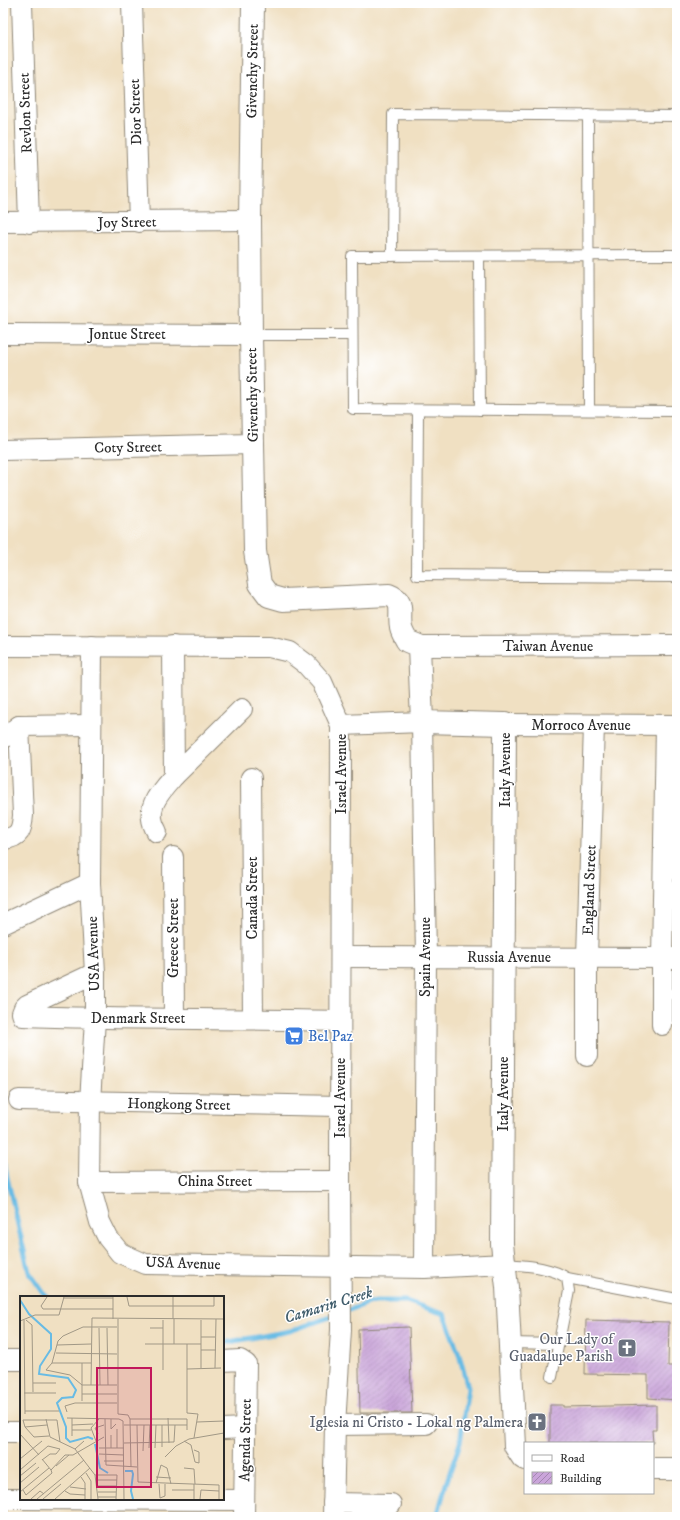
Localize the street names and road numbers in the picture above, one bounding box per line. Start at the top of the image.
street label: Givenchy Street [242,23,263,119]
street label: Revlon Street [15,72,36,154]
street label: Dior Street [125,78,146,146]
street label: Joy Street [95,212,157,233]
street label: Jontue Street [86,325,166,344]
street label: Givenchy Street [242,347,263,443]
street label: Coty Street [94,437,162,458]
street label: Taiwan Avenue [503,637,593,656]
street label: Morroco Avenue [531,716,631,735]
street label: Italy Avenue [496,732,515,808]
street label: Israel Avenue [332,734,351,814]
street label: England Street [578,844,601,936]
street label: Canada Street [243,856,262,940]
street label: Greece Street [164,898,183,978]
street label: USA Avenue [83,916,104,992]
street label: Spain Avenue [416,917,435,997]
street label: Russia Avenue [467,948,551,967]
street label: Denmark Street [91,1009,185,1028]
street label: Italy Avenue [494,1056,513,1132]
street label: Israel Avenue [331,1058,350,1138]
street label: Hongkong Street [127,1094,231,1115]
street label: China Street [178,1172,252,1191]
street label: USA Avenue [145,1253,221,1274]
street label: Agenda Street [235,1398,256,1482]

